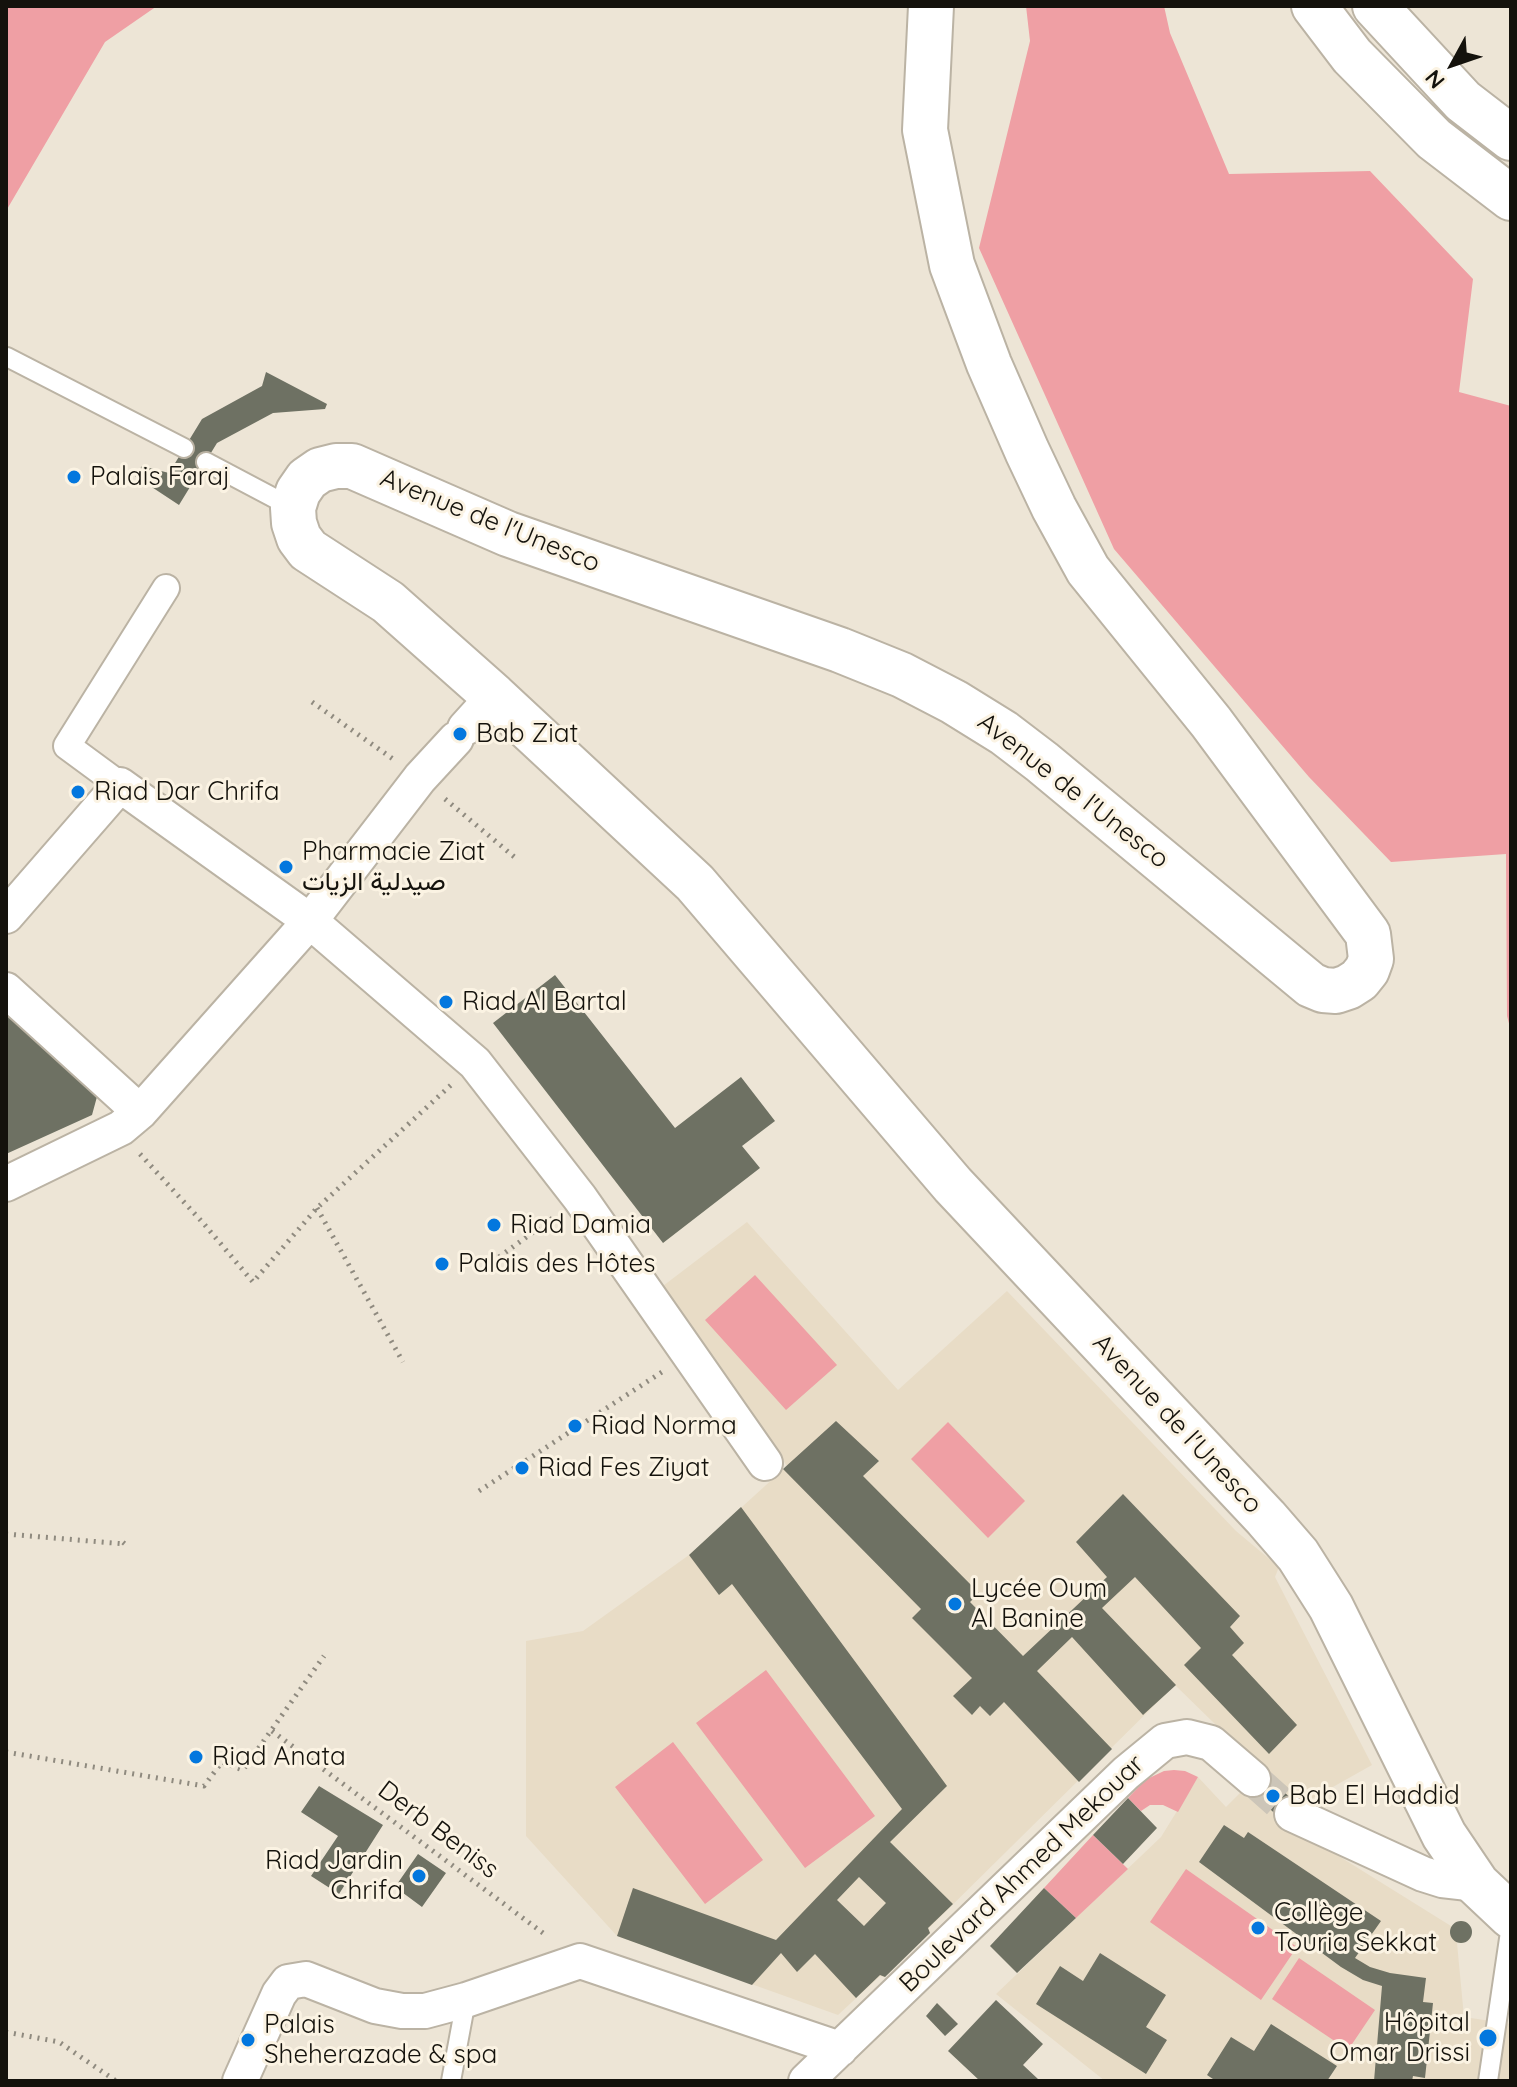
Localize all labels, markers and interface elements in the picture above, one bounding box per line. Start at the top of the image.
north arrow [1413,24,1493,104]
text: N [1419,64,1451,95]
place label: Palais Faraj [90,461,230,493]
street label: Avenue de l'Unesco [376,463,604,579]
marker: Palais Faraj [65,468,83,486]
street label: Avenue de l'Unesco [971,707,1175,875]
place label: Bab Ziat [476,718,578,750]
marker: Bab Ziat [451,725,469,743]
place label: Riad Dar Chrifa [94,776,280,808]
marker: Riad Dar Chrifa [69,783,87,801]
place label: Pharmacie Ziat صيدلية الزيات [302,836,485,898]
marker: Pharmacie Ziat صيدلية الزيات [277,858,295,876]
place label: Riad Al Bartal [462,986,627,1018]
marker: Riad Al Bartal [437,993,455,1011]
place label: Riad Damia [510,1209,651,1241]
marker: Riad Damia [485,1216,503,1234]
place label: Palais des Hôtes [458,1248,655,1280]
marker: Palais des Hôtes [433,1255,451,1273]
street label: Avenue de l'Unesco [1086,1328,1268,1520]
place label: Riad Norma [591,1410,737,1442]
marker: Riad Norma [566,1417,584,1435]
place label: Riad Fes Ziyat [538,1452,710,1484]
marker: Riad Fes Ziyat [513,1459,531,1477]
place label: Lycée Oum Al Banine [971,1573,1107,1634]
marker: Lycée Oum Al Banine [946,1595,964,1613]
place label: Riad Anata [212,1741,346,1773]
marker: Riad Anata [187,1748,205,1766]
street label: Boulevard Ahmed Mekouar [893,1749,1151,1999]
street label: Derb Beniss [371,1775,505,1885]
place label: Bab El Haddid [1289,1780,1460,1812]
marker: Bab El Haddid [1264,1787,1282,1805]
place label: Riad Jardin Chrifa [265,1845,403,1906]
marker: Riad Jardin Chrifa [410,1867,428,1885]
place label: Collège Touria Sekkat [1274,1897,1437,1958]
marker: Collège Touria Sekkat [1249,1919,1267,1937]
place label: Hôpital Omar Drissi [1329,2007,1470,2068]
place label: Palais Sheherazade & spa [264,2009,497,2070]
marker: Hôpital Omar Drissi [1477,2027,1499,2049]
marker: Palais Sheherazade & spa [239,2031,257,2049]

